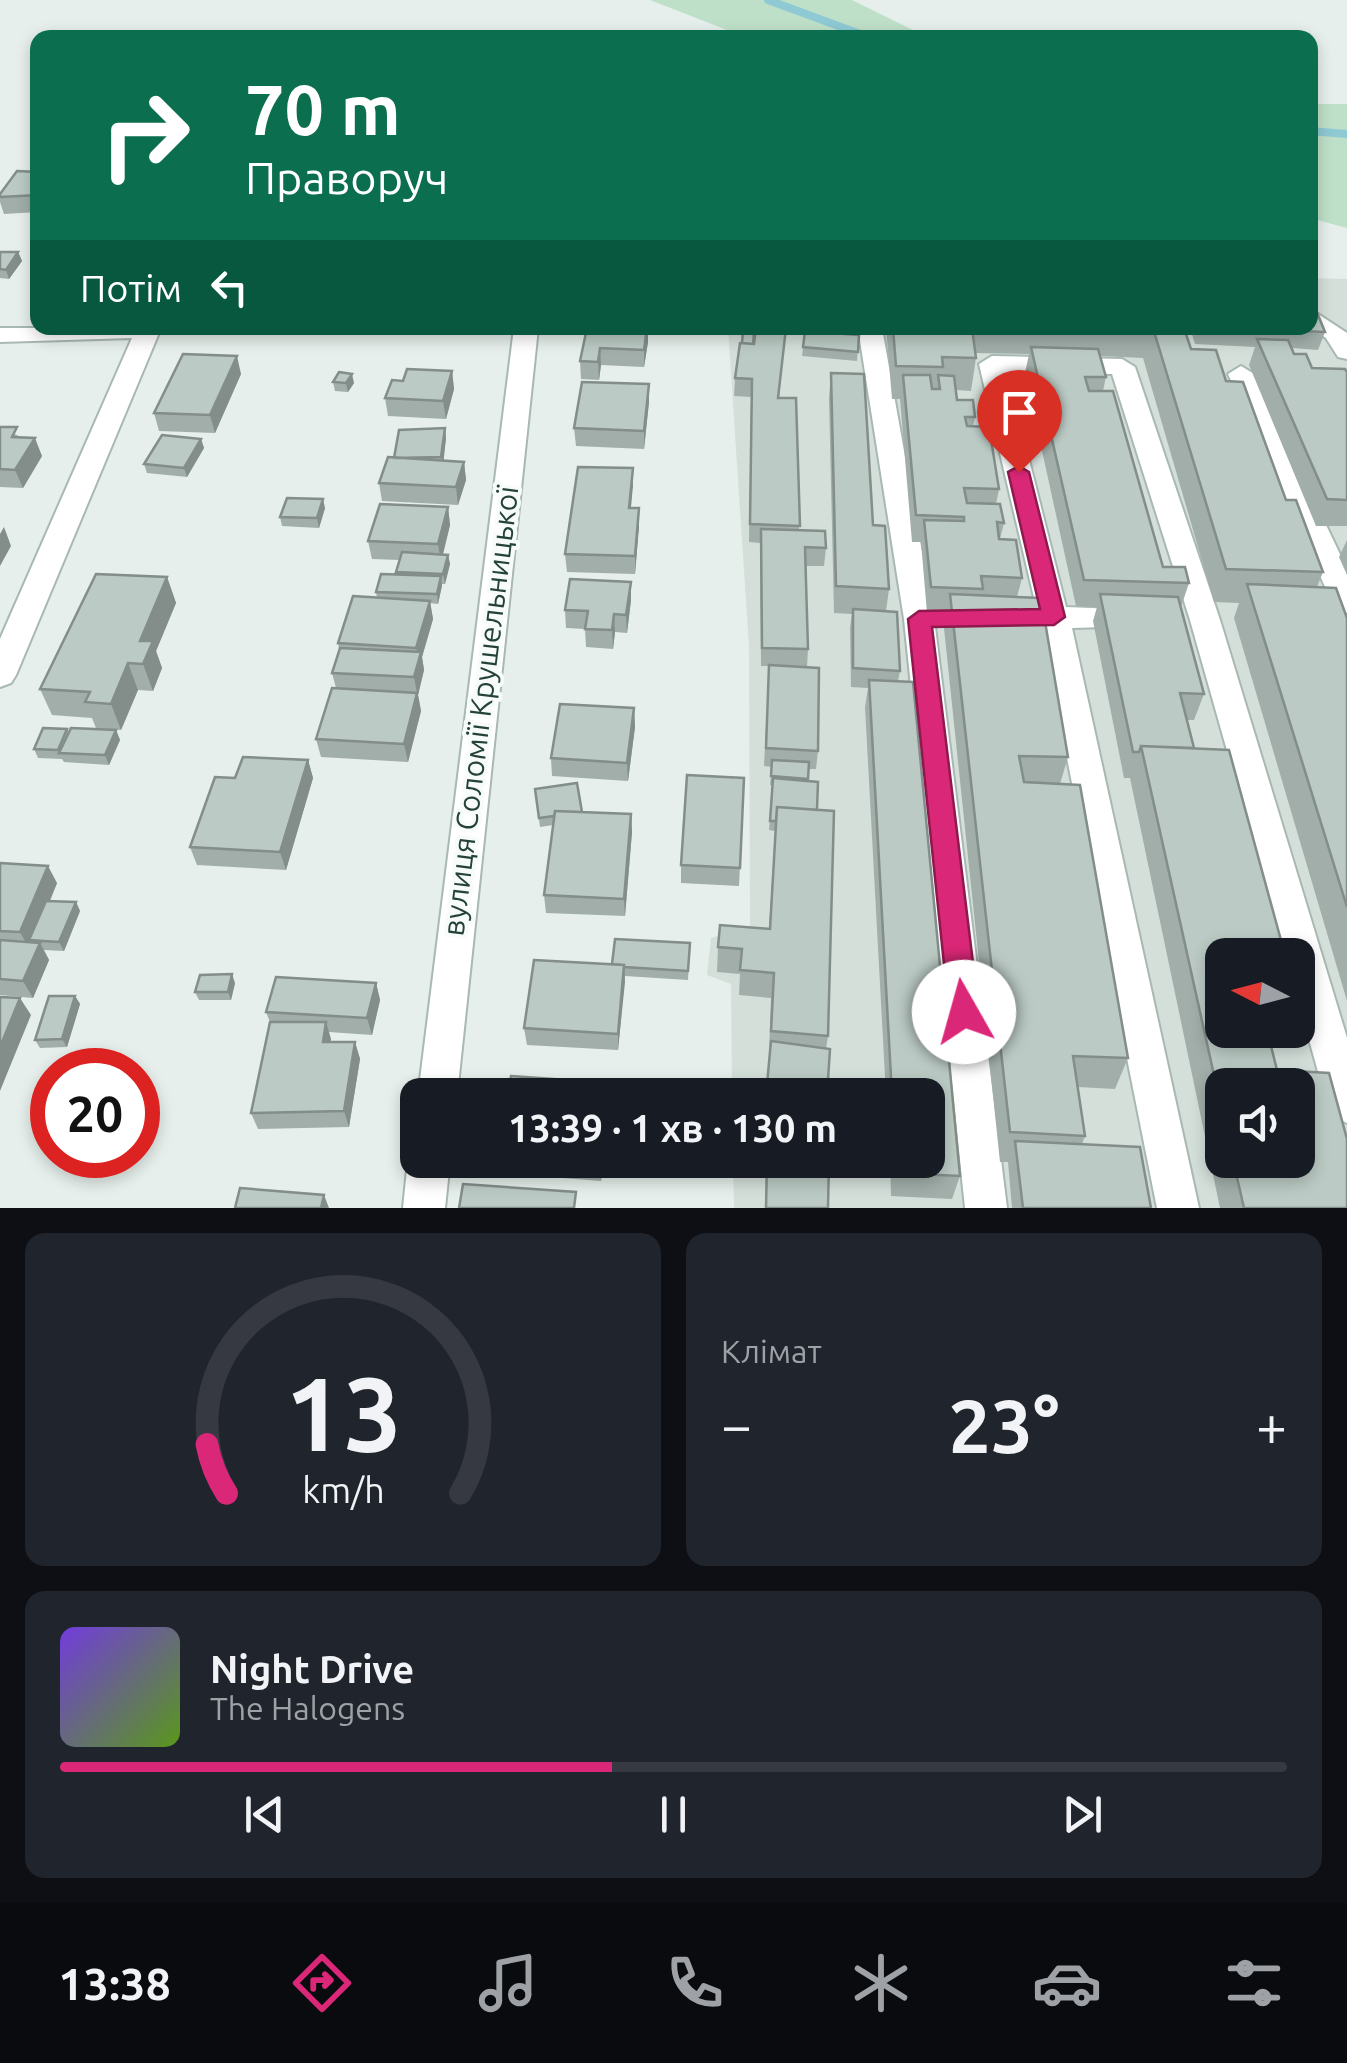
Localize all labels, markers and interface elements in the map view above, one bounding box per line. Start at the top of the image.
icon: right [80,70,210,200]
text: 70 m [245,70,401,148]
text: Праворуч [245,152,448,203]
icon: left [202,260,257,315]
text: Потім [80,267,182,309]
pin [977,370,1062,473]
icon: arrive [992,385,1047,440]
street label: вулиця Соломії Крушельницької [436,483,525,938]
north arrow [1205,938,1315,1048]
map controls [1205,938,1315,1178]
position arrow [912,960,1016,1064]
speed limit sign: 20 [30,1048,160,1178]
button: sound [1205,1068,1315,1178]
text: 13:39 · 1 хв · 130 m [508,1107,837,1149]
text: Клімат [721,1333,822,1369]
text: 13 [284,1354,402,1471]
text: 23° [948,1383,1060,1467]
text: − [721,1394,752,1455]
text: + [1256,1394,1287,1455]
text: km/h [302,1470,384,1510]
text: Night Drive [210,1648,414,1690]
text: The Halogens [210,1690,405,1726]
icon: previous [237,1787,292,1842]
icon: pause [646,1787,701,1842]
icon: next [1055,1787,1110,1842]
icon: directions [287,1948,357,2018]
icon: music [473,1948,543,2018]
icon: phone [660,1948,730,2018]
icon: climate [846,1948,916,2018]
icon: car [1032,1948,1102,2018]
icon: filters [1219,1948,1289,2018]
text: 13:38 [58,1958,171,2009]

